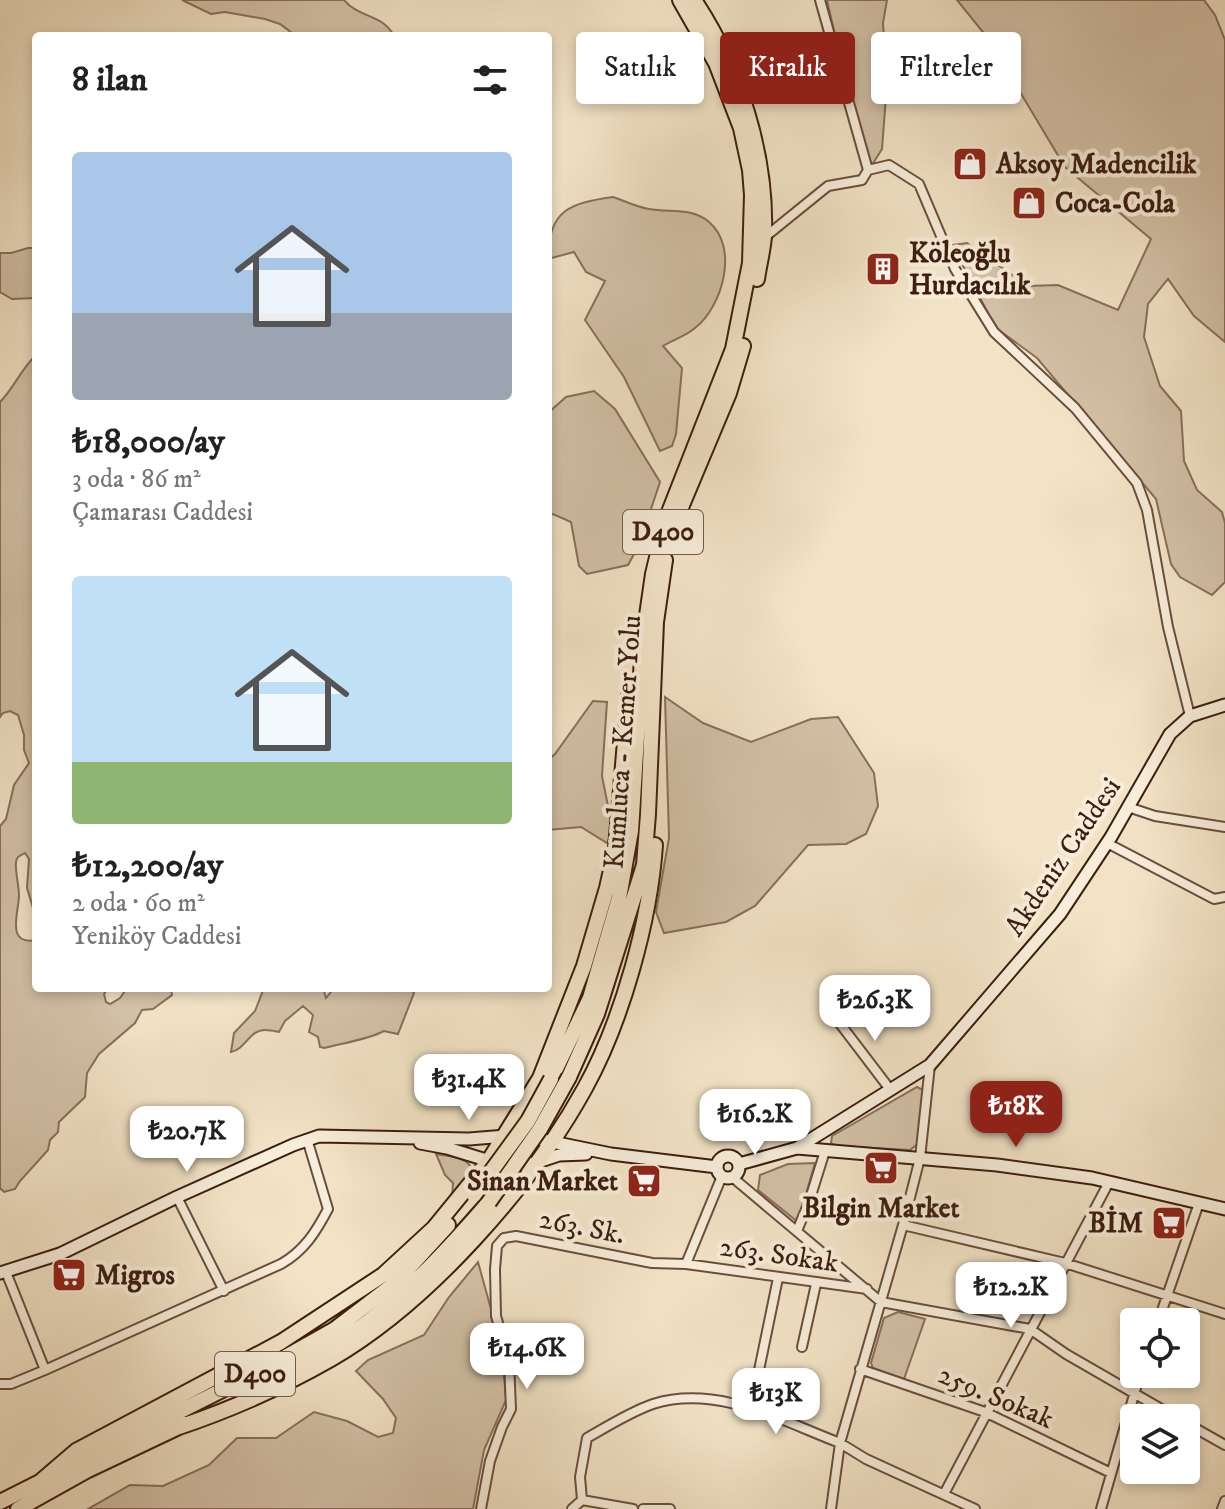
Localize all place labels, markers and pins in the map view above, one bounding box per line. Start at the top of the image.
shop icon: Aksoy Madencilik [951,145,989,183]
place label: Aksoy Madencilik [995,147,1197,182]
shop icon: Coca-Cola [1010,184,1048,222]
place label: Coca-Cola [1055,186,1176,221]
place label: Köleoğlu Hurdacılık [909,236,1032,303]
building icon: Köleoğlu Hurdacılık [864,250,902,288]
pin: ₺26.3K [810,975,940,1043]
pin: ₺31.4K [404,1054,534,1122]
pin: ₺18K [969,1081,1063,1149]
pin: ₺16.2K [690,1089,820,1157]
pin: ₺20.7K [122,1106,252,1174]
supermarket icon: Bilgin Market [862,1149,900,1187]
supermarket icon: Sinan Market [625,1162,663,1200]
place label: Sinan Market [467,1164,618,1199]
place label: Bilgin Market [803,1191,959,1226]
supermarket icon: BİM [1150,1204,1188,1242]
place label: BİM [1088,1205,1143,1241]
supermarket icon: Migros [50,1256,88,1294]
place label: Migros [95,1258,175,1293]
pin: ₺12.2K [946,1262,1076,1330]
pin: ₺14.6K [462,1323,592,1391]
pin: ₺13K [729,1368,823,1436]

